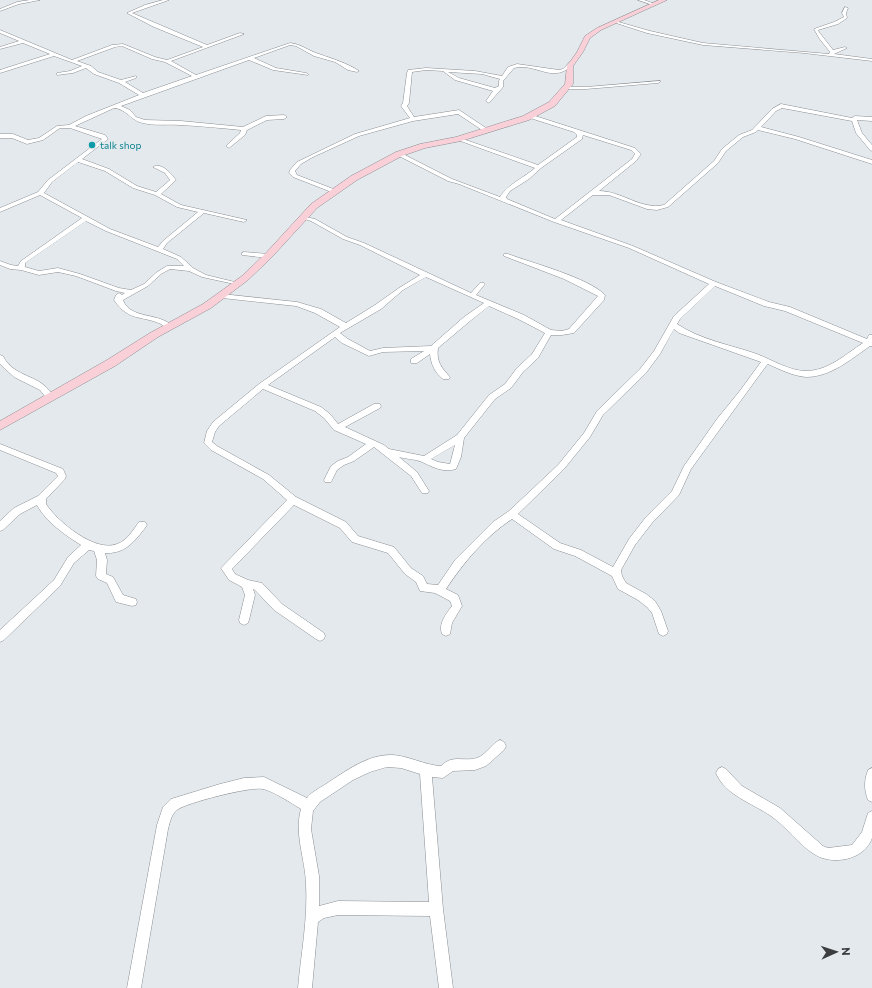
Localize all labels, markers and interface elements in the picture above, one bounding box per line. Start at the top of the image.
place label: talk shop [100,139,141,151]
marker: talk shop [87,140,97,150]
north arrow [816,932,856,972]
text: N [840,947,853,956]

